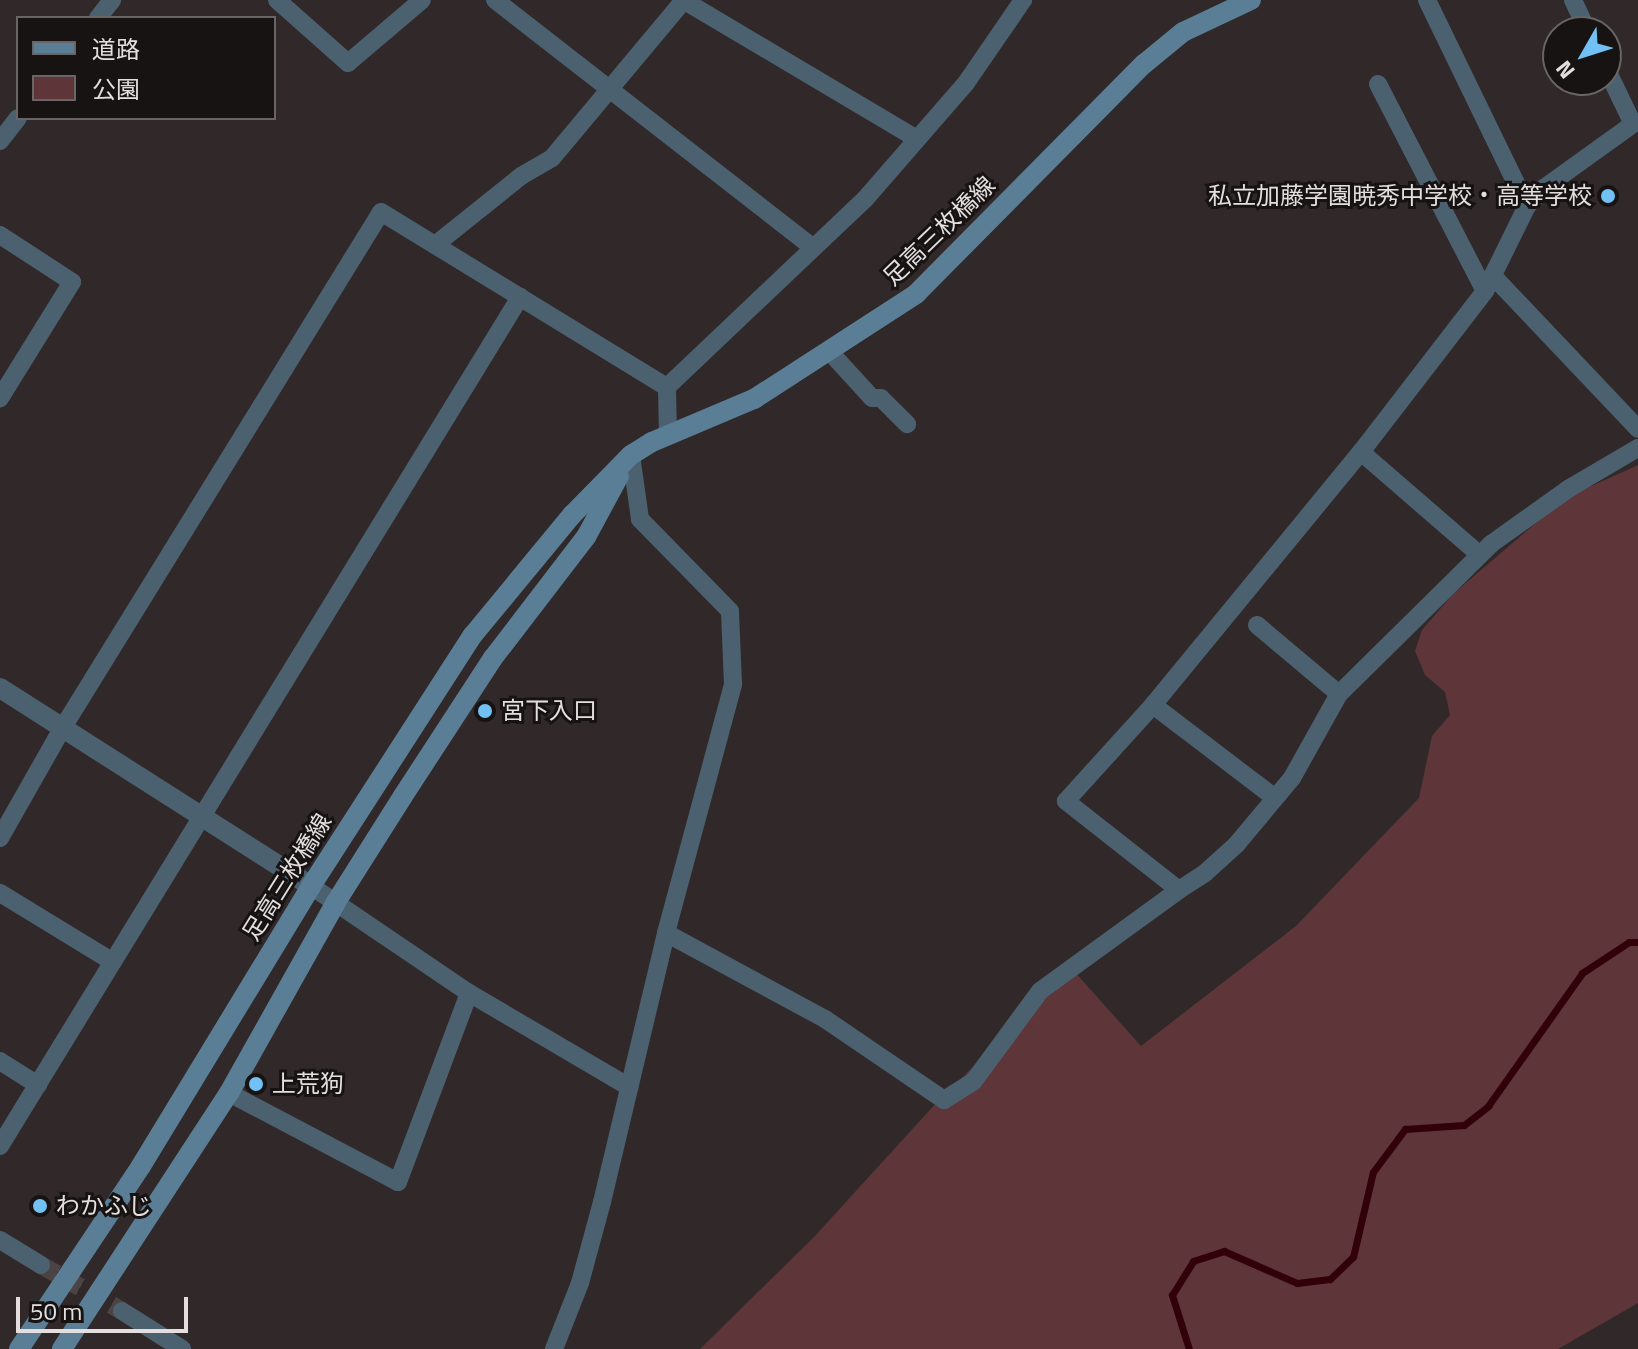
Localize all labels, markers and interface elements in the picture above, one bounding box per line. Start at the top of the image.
legend [16,16,276,120]
north arrow [1542,16,1622,96]
text: 道路 [92,31,140,67]
text: N [1547,53,1583,86]
text: 公園 [92,71,140,107]
street label: 足高三枚橋線 [877,171,1001,291]
place label: 私立加藤学園暁秀中学校・高等学校 [1208,182,1592,210]
marker: 私立加藤学園暁秀中学校・高等学校 [1599,187,1617,205]
place label: 宮下入口 [501,697,597,725]
marker: 宮下入口 [476,702,494,720]
street label: 足高三枚橋線 [237,808,337,946]
place label: 上荒狗 [272,1070,344,1098]
marker: 上荒狗 [247,1075,265,1093]
place label: わかふじ [56,1192,152,1220]
marker: わかふじ [31,1197,49,1215]
scale bar [20,1281,192,1331]
text: 50 m [30,1293,82,1329]

